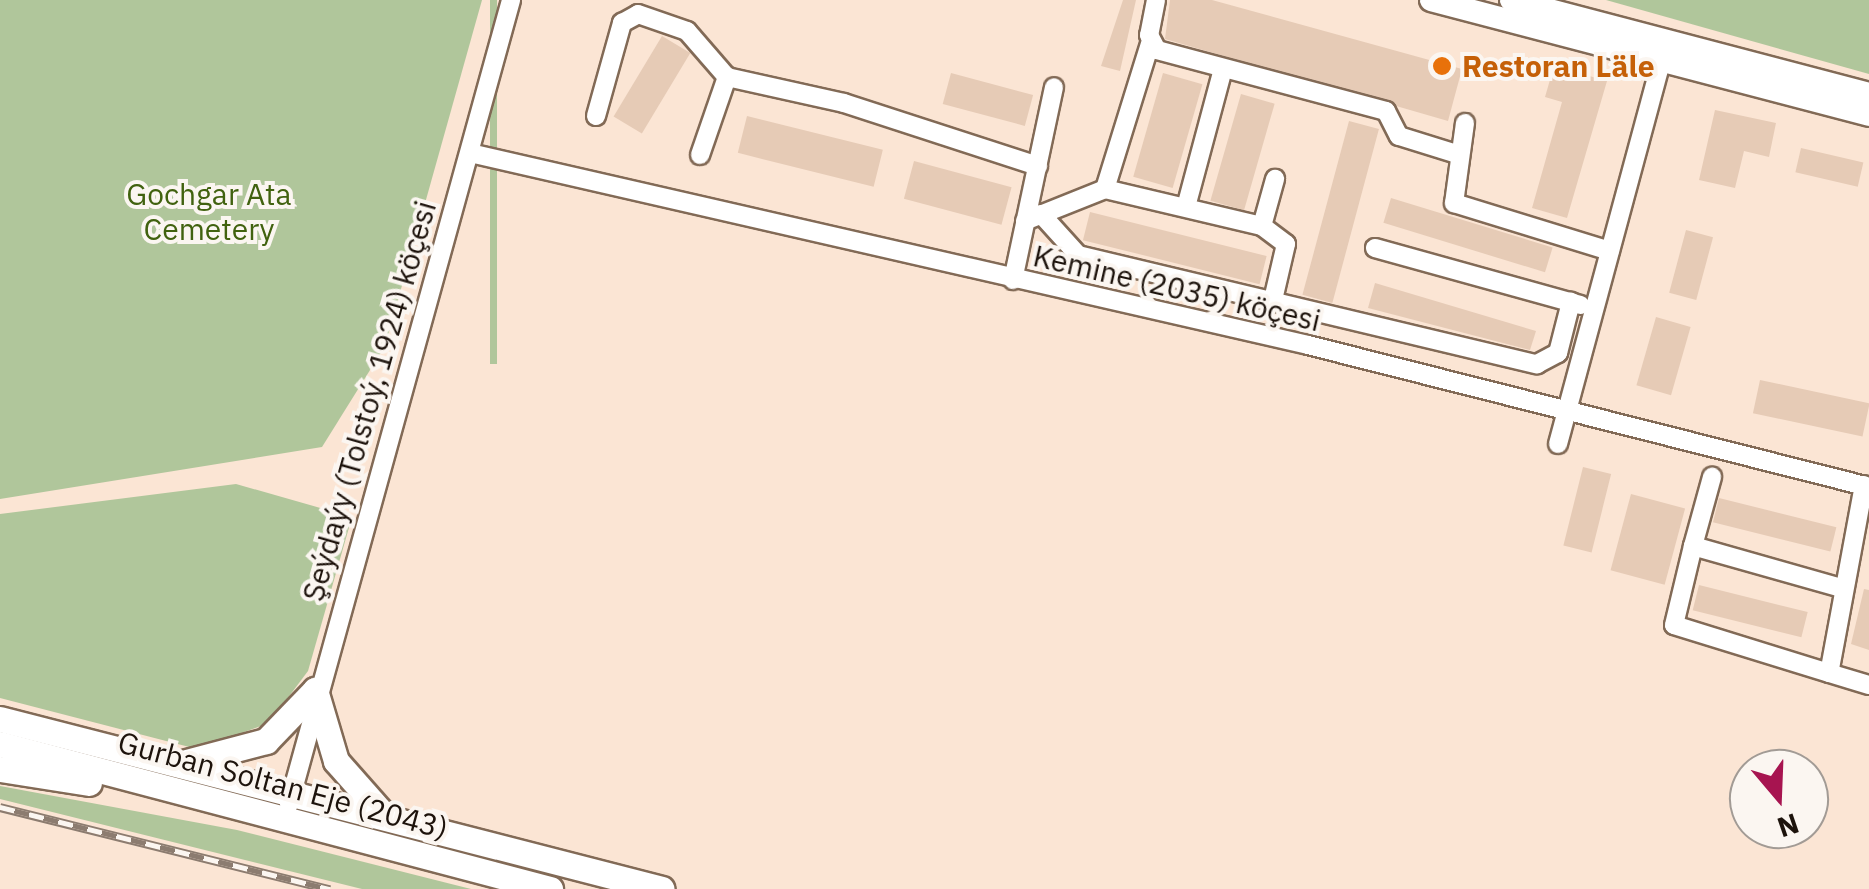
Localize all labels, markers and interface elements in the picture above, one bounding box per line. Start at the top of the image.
place label: Restoran Läle [1462,48,1655,84]
marker: Restoran Läle [1431,55,1453,77]
park label: Gochgar Ata Cemetery [126,176,292,246]
street label: Şeýdaýy (Tolstoý, 1924) köçesi [295,197,443,605]
street label: Kemine (2035) köçesi [1030,237,1324,339]
street label: Gurban Soltan Eje (2043) [114,724,452,846]
north arrow [1729,749,1829,849]
text: N [1773,805,1804,847]

